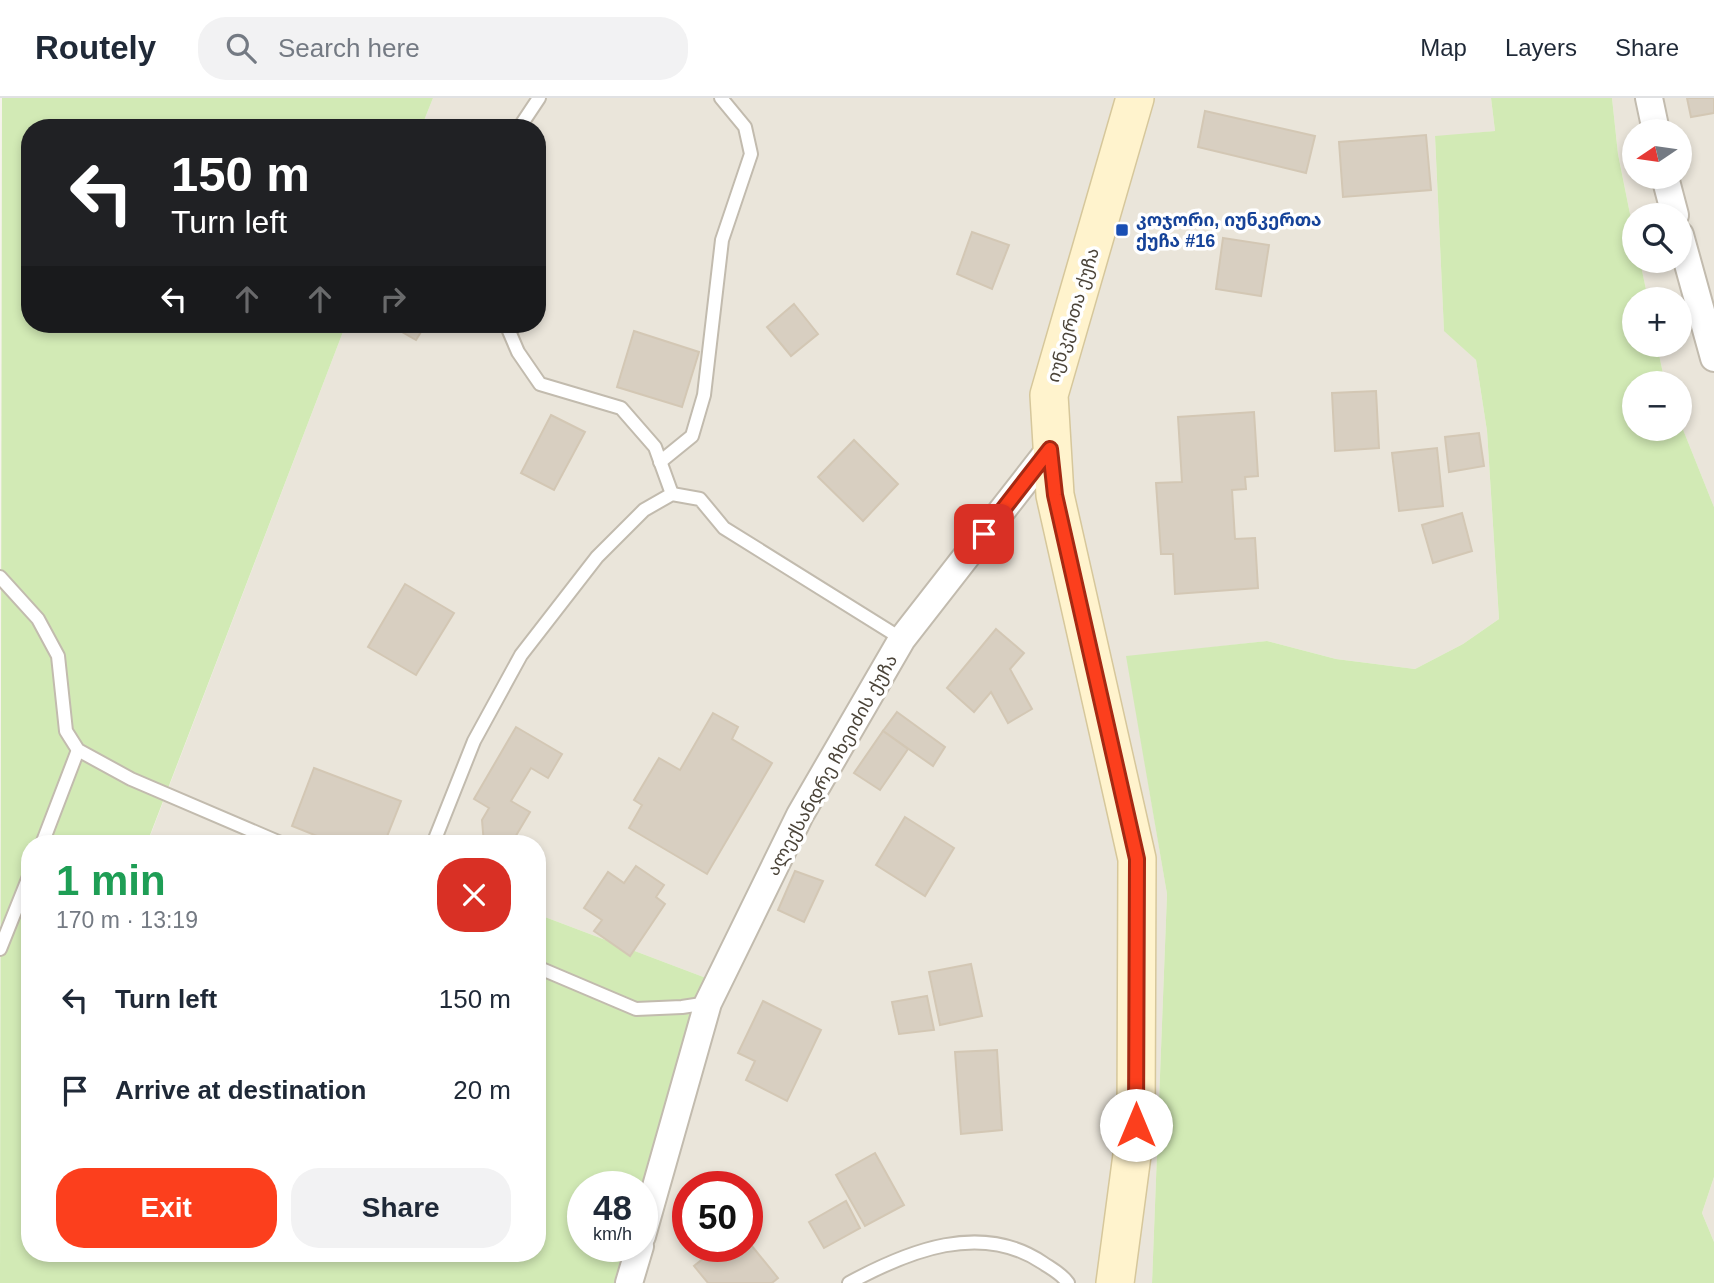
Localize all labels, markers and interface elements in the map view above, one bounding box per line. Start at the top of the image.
search box [198,17,688,80]
text: Routely [35,29,156,66]
icon: search [222,29,260,67]
text: Search here [278,33,420,63]
text: Map [1420,34,1467,61]
text: Layers [1505,34,1577,61]
text: Share [1615,34,1679,61]
north arrow [1622,119,1692,189]
map controls [1622,119,1692,441]
icon: left [56,147,147,238]
text: 150 m [171,147,310,201]
button: search [1622,203,1692,273]
text: Turn left [171,204,287,240]
place label: კოჯორი, იუნკერთა ქუჩა #16 [1136,210,1322,251]
marker: კოჯორი, იუნკერთა ქუჩა #16 [1114,222,1130,238]
street label: იუნკერთა ქუჩა [1043,245,1104,385]
icon: left [155,280,193,318]
icon: ahead [228,280,266,318]
icon: ahead [301,280,339,318]
icon: right [374,280,412,318]
button: + [1622,287,1692,357]
button: − [1622,371,1692,441]
pin [954,504,1014,564]
icon: arrive [965,515,1003,553]
street label: ალექსანდრე ჩხეიძის ქუჩა [763,651,902,879]
text: 1 min [56,857,166,904]
button: close [437,858,511,932]
text: 170 m · 13:19 [56,907,198,933]
icon: left [56,981,94,1019]
text: Turn left [115,984,217,1014]
text: 150 m [439,984,511,1014]
icon: arrive [56,1072,94,1110]
text: Arrive at destination [115,1075,366,1105]
text: 20 m [453,1075,511,1105]
position arrow [1099,1088,1173,1162]
button: Exit [56,1168,277,1248]
button: Share [291,1168,511,1248]
speed limit sign: 50 [672,1171,763,1262]
text: 48 [593,1188,632,1227]
text: km/h [593,1224,632,1244]

